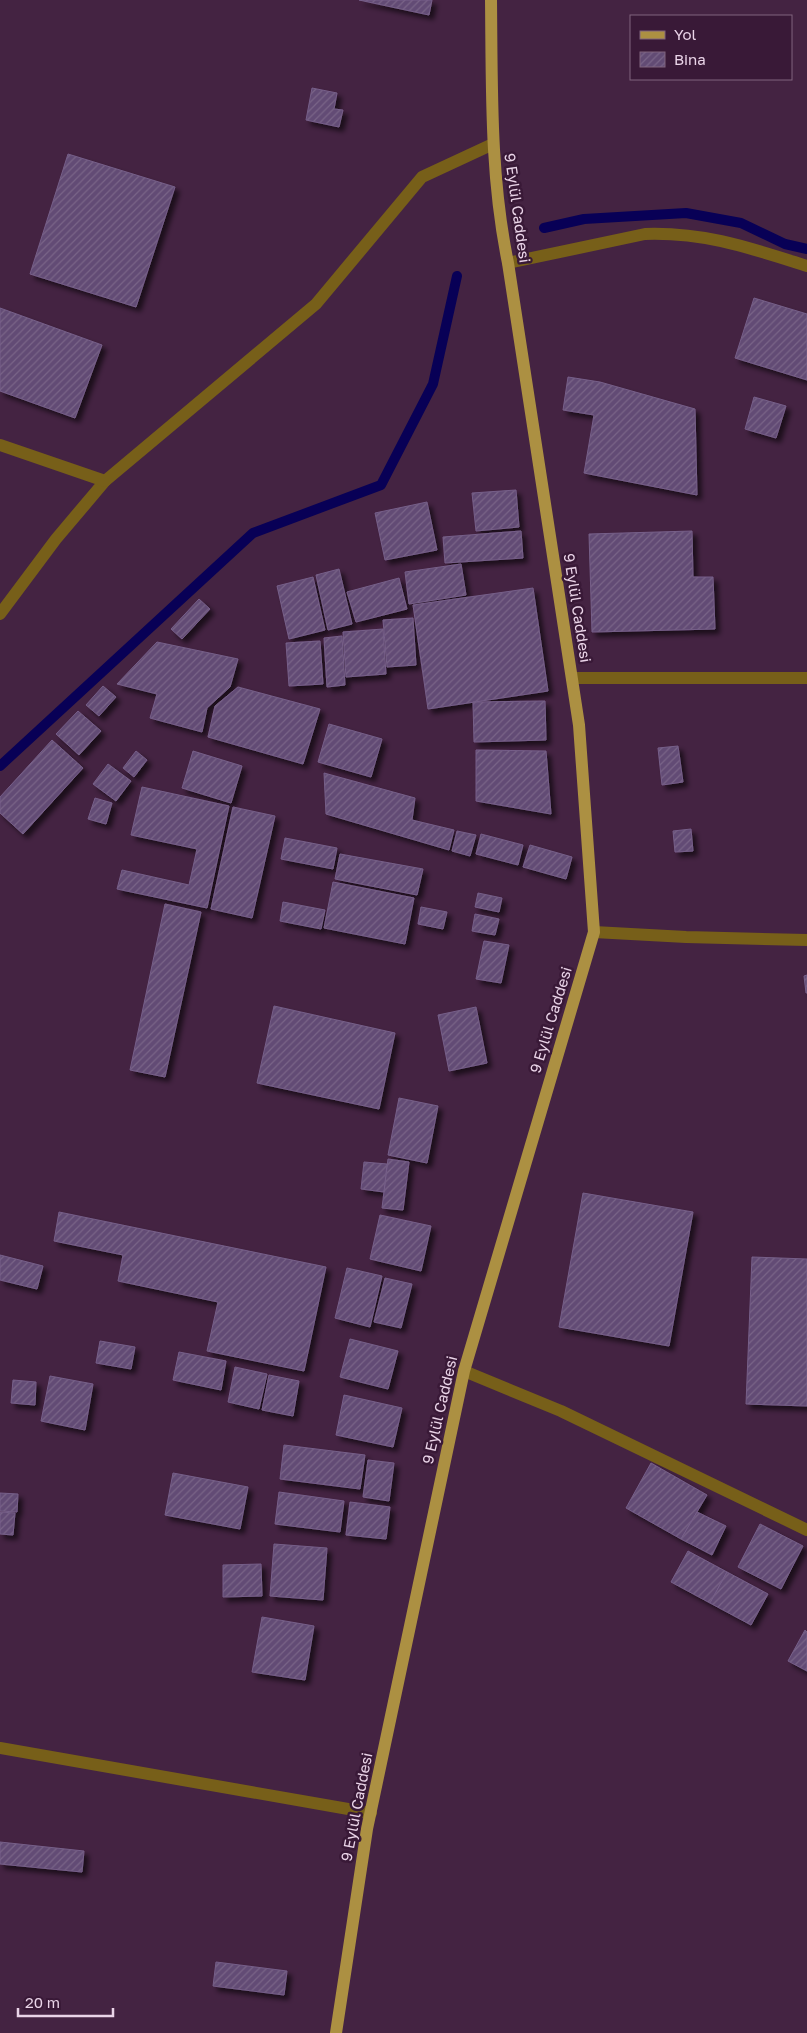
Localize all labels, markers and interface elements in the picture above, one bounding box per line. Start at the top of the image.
legend [630,15,792,80]
text: Yol [674,25,696,43]
text: Bina [674,50,706,68]
street label: 9 Eylül Caddesi [501,152,535,264]
street label: 9 Eylül Caddesi [560,552,596,664]
street label: 9 Eylül Caddesi [525,964,575,1075]
street label: 9 Eylül Caddesi [418,1354,460,1466]
street label: 9 Eylül Caddesi [337,1751,375,1863]
scale bar [18,1986,112,2018]
text: 20 m [25,1993,60,2011]

